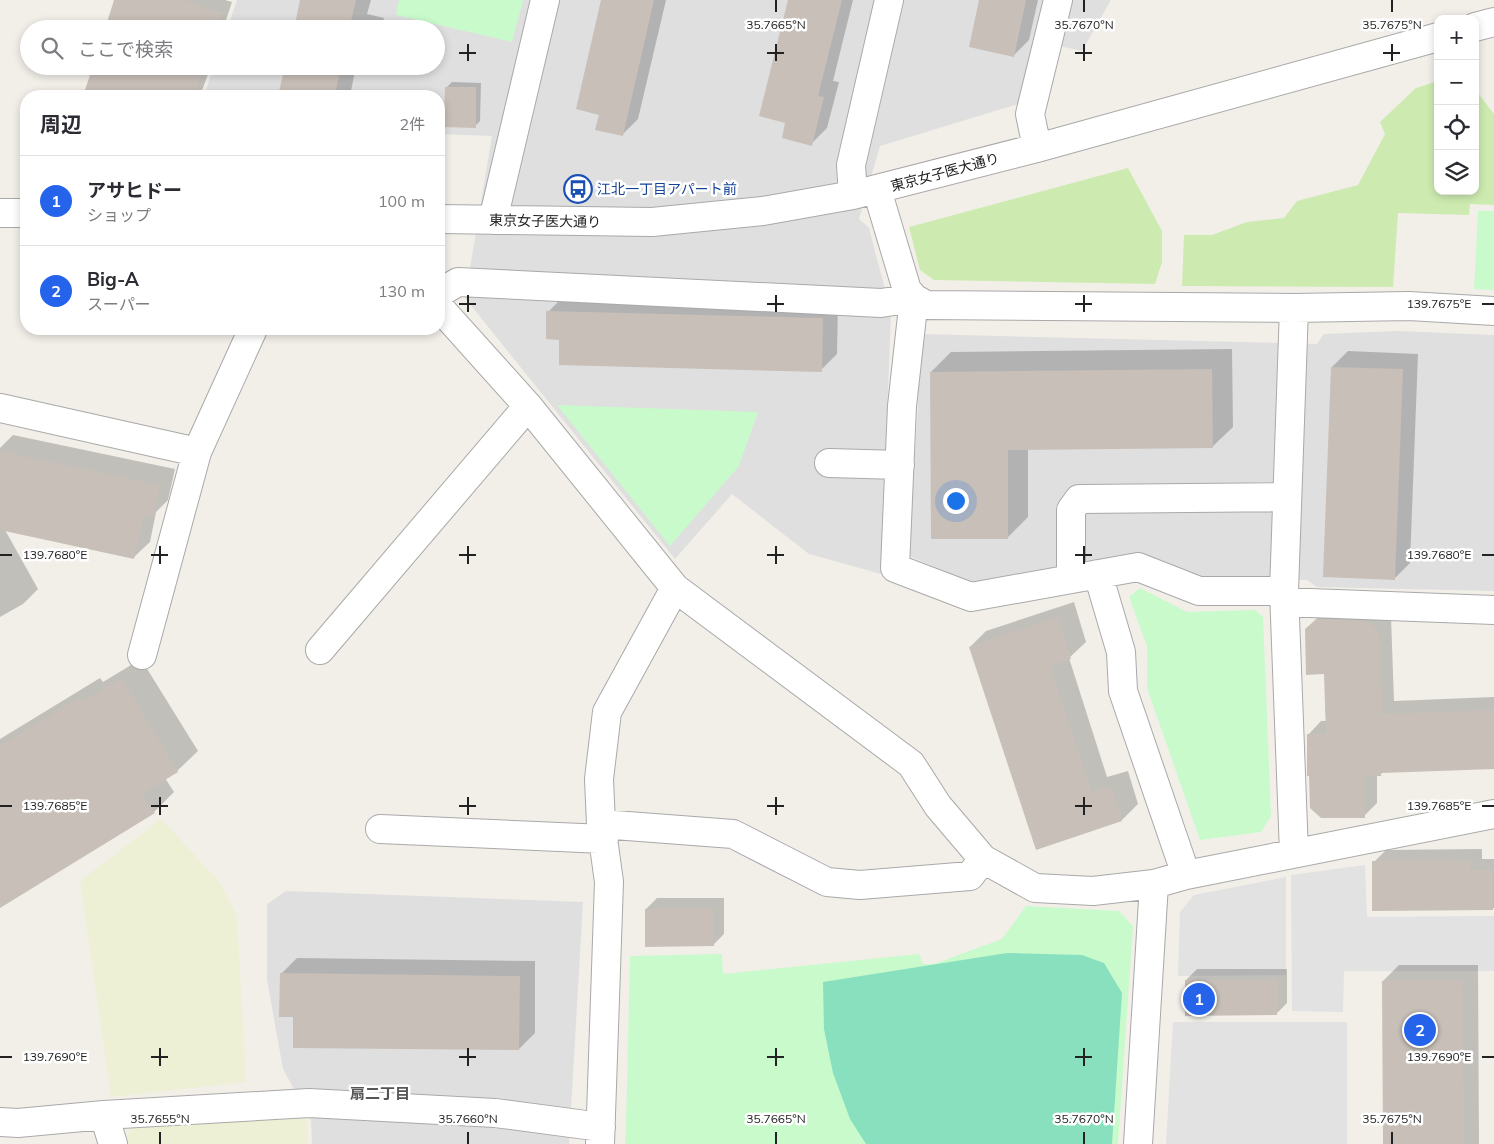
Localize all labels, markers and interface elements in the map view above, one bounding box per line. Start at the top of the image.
map controls [1434,15,1479,195]
button: + [1434,15,1479,60]
text: 35.7665°N [746,17,806,32]
text: 35.7670°N [1054,17,1114,32]
text: 35.7675°N [1362,17,1422,32]
search box [20,20,445,75]
icon: search [38,34,66,62]
text: ここで検索 [78,37,173,61]
button: − [1434,60,1479,105]
button: locate [1434,105,1479,150]
text: 周辺 [40,111,82,137]
text: 2件 [399,114,425,134]
street label: 東京女子医大通り [889,149,1001,195]
button: layers [1434,150,1479,195]
bus stop icon: 江北一丁目アパート前 [563,174,593,204]
text: アサヒドー [87,178,182,202]
place label: 江北一丁目アパート前 [597,180,737,198]
text: 1 [51,191,61,211]
text: 100 m [378,191,425,211]
text: ショップ [87,205,151,225]
street label: 東京女子医大通り [489,211,601,231]
text: Big-A [87,267,139,291]
text: 2 [51,281,61,301]
text: 130 m [378,281,425,301]
text: スーパー [87,294,151,314]
text: 139.7675°E [1407,296,1471,311]
your location [943,488,969,514]
text: 139.7680°E [23,547,87,562]
text: 139.7680°E [1407,547,1471,562]
text: 139.7685°E [23,798,87,813]
text: 139.7685°E [1407,798,1471,813]
pin: 1 [1183,980,1215,1018]
pin: 2 [1404,1011,1436,1049]
text: 139.7690°E [23,1049,87,1064]
text: 139.7690°E [1407,1049,1471,1064]
district label: 扇二丁目 [350,1084,410,1103]
text: 35.7655°N [130,1111,190,1126]
text: 35.7660°N [438,1111,498,1126]
text: 35.7665°N [746,1111,806,1126]
text: 35.7670°N [1054,1111,1114,1126]
text: 35.7675°N [1362,1111,1422,1126]

